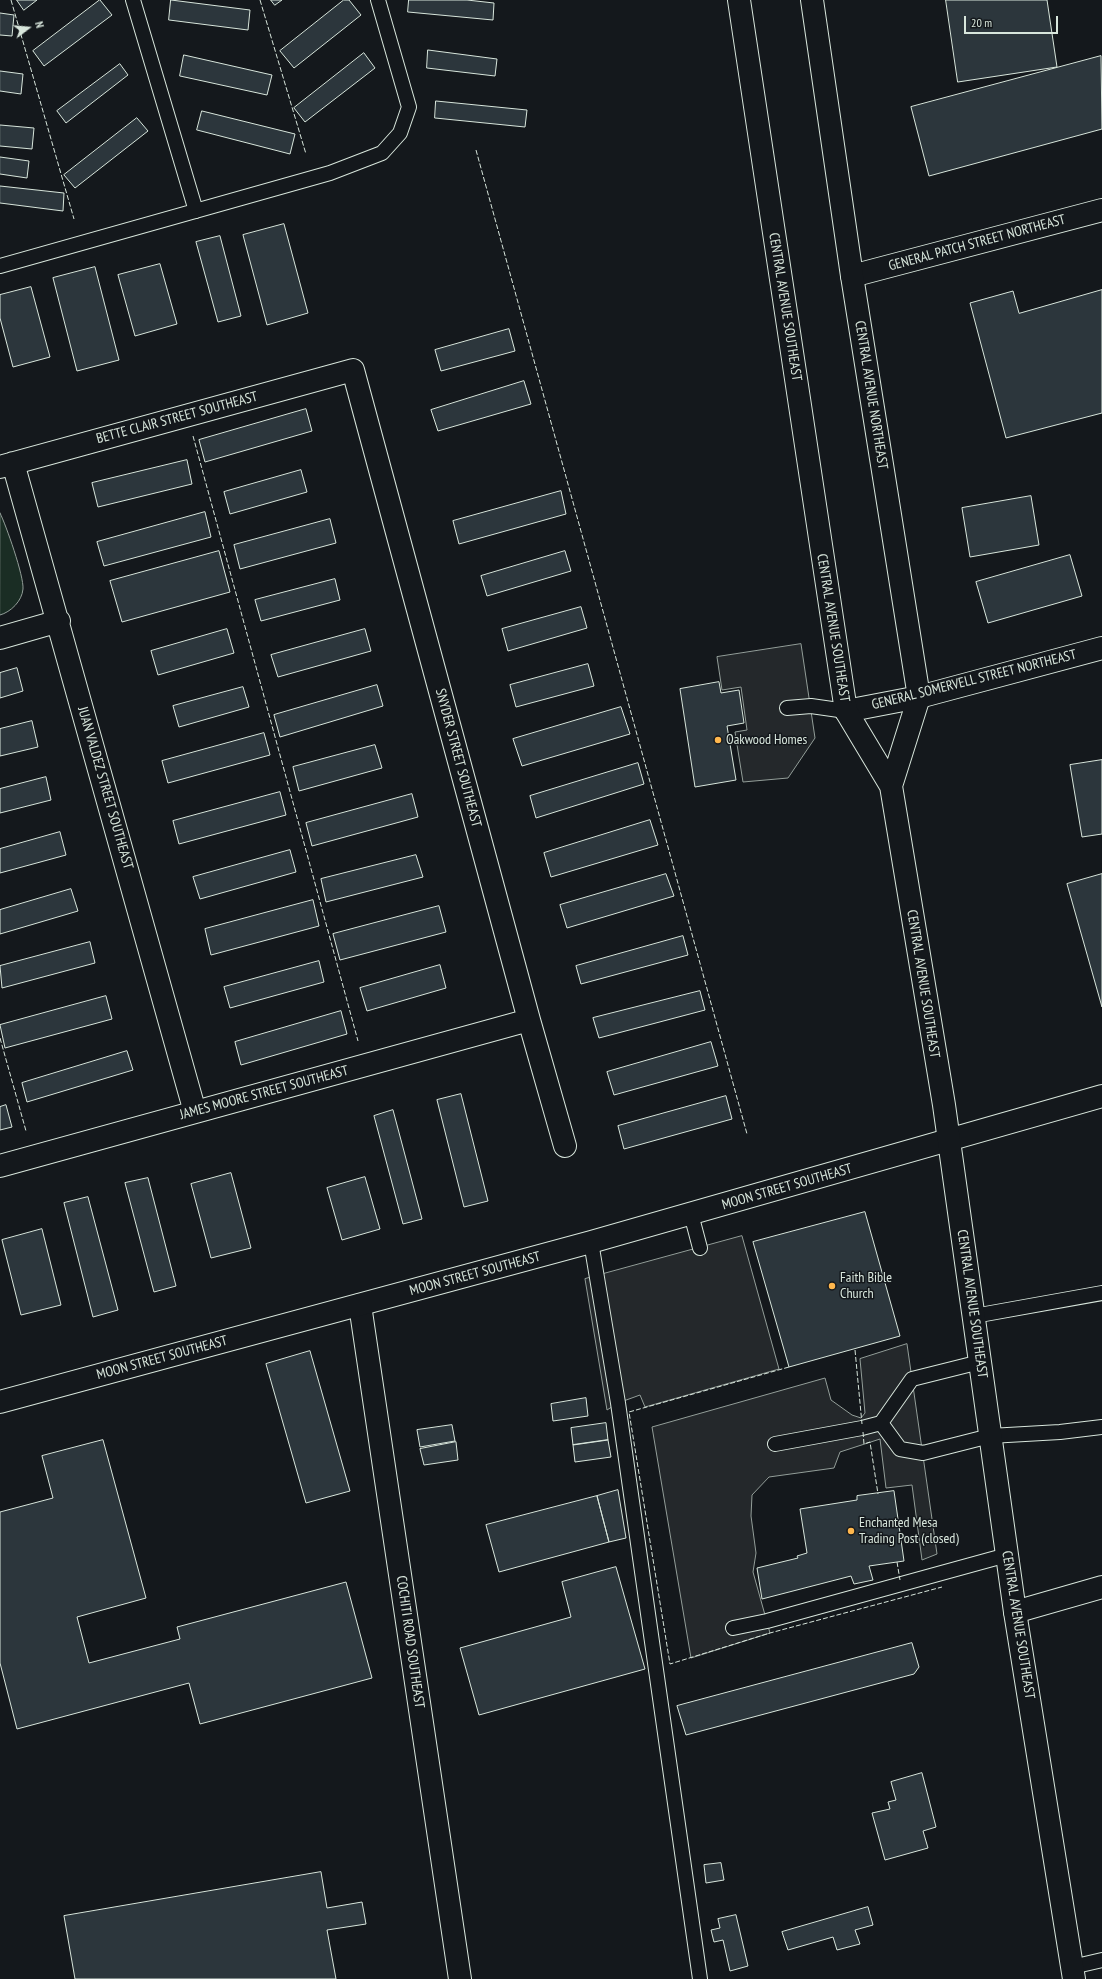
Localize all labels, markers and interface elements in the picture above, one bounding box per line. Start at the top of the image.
north arrow [8,8,48,48]
scale bar [966,8,1060,34]
text: 20 m [971,15,992,30]
text: N [32,20,47,29]
street label: GENERAL PATCH STREET NORTHEAST [887,211,1067,275]
street label: CENTRAL AVENUE SOUTHEAST [765,232,805,382]
street label: CENTRAL AVENUE NORTHEAST [851,319,891,471]
street label: BETTE CLAIR STREET SOUTHEAST [95,388,259,448]
street label: CENTRAL AVENUE SOUTHEAST [813,553,853,703]
street label: GENERAL SOMERVELL STREET NORTHEAST [870,646,1078,714]
street label: SNYDER STREET SOUTHEAST [431,687,485,829]
street label: JUAN VALDEZ STREET SOUTHEAST [74,705,136,871]
place label: Oakwood Homes [726,732,807,748]
marker: Oakwood Homes [713,735,723,745]
street label: CENTRAL AVENUE SOUTHEAST [903,909,943,1059]
street label: JAMES MOORE STREET SOUTHEAST [178,1062,350,1124]
street label: MOON STREET SOUTHEAST [720,1160,854,1214]
street label: CENTRAL AVENUE SOUTHEAST [953,1229,991,1379]
street label: MOON STREET SOUTHEAST [408,1248,542,1300]
place label: Faith Bible Church [840,1270,892,1302]
marker: Faith Bible Church [827,1281,837,1291]
street label: MOON STREET SOUTHEAST [95,1332,229,1384]
place label: Enchanted Mesa Trading Post (closed) [859,1515,959,1548]
marker: Enchanted Mesa Trading Post (closed) [846,1526,856,1536]
street label: CENTRAL AVENUE SOUTHEAST [998,1550,1038,1700]
street label: COCHITI ROAD SOUTHEAST [392,1575,428,1709]

